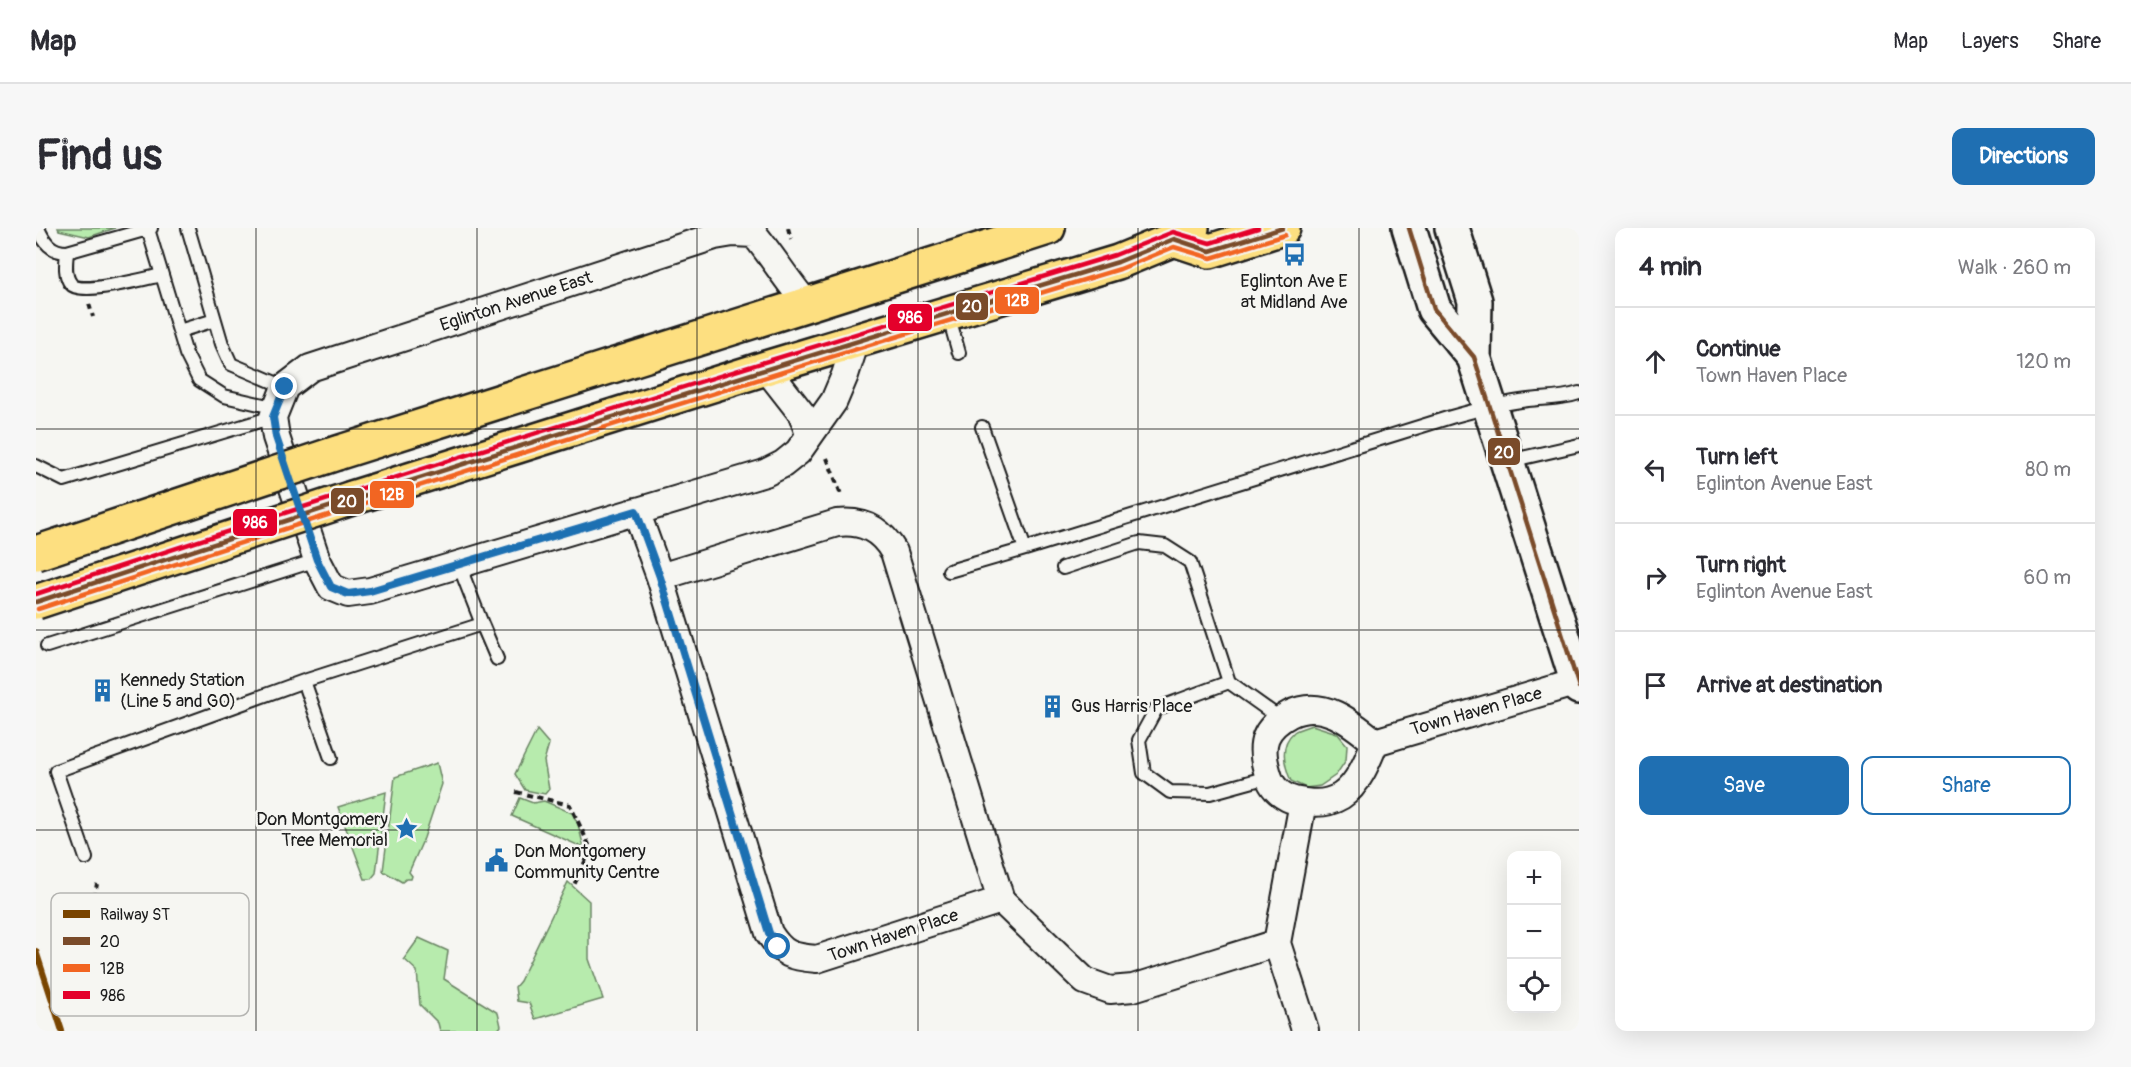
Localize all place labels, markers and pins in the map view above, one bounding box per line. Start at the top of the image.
bus stop icon: Eglinton Ave E at Midland Ave [1281,242,1307,268]
place label: Eglinton Ave E at Midland Ave [1240,270,1348,314]
place label: Kennedy Station (Line 5 and GO) [120,669,245,713]
building icon: Kennedy Station (Line 5 and GO) [89,677,115,703]
building icon: Gus Harris Place [1040,693,1066,719]
place label: Gus Harris Place [1071,695,1192,718]
place label: Don Montgomery Tree Memorial [256,808,388,852]
place icon: Don Montgomery Tree Memorial [393,816,419,842]
place label: Don Montgomery Community Centre [514,840,659,884]
public building icon: Don Montgomery Community Centre [483,848,509,874]

